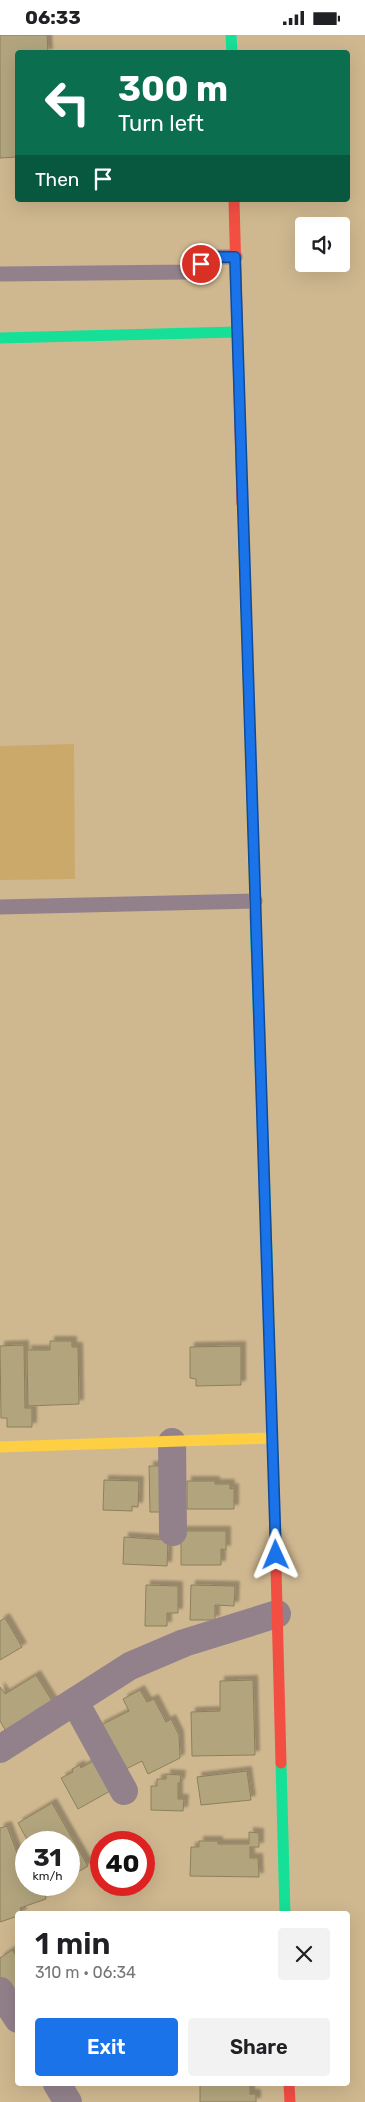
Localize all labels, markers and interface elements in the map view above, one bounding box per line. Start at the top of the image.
text: 06:33 [25,6,81,29]
text: 300 m [118,68,228,110]
icon: left [35,70,100,135]
text: Turn left [118,110,204,137]
icon: arrive [89,165,117,193]
text: Then [35,168,79,191]
map controls [295,217,350,272]
button: sound [295,217,350,272]
pin [180,243,222,285]
icon: arrive [187,250,215,278]
position arrow [249,1528,301,1580]
speed limit sign: 40 [90,1831,155,1896]
text: 31 [33,1843,62,1872]
text: km/h [33,1869,62,1883]
text: 1 min [35,1926,110,1962]
button: close [278,1928,330,1980]
text: 310 m · 06:34 [35,1963,136,1982]
button: Exit [35,2018,178,2076]
button: Share [188,2018,330,2076]

